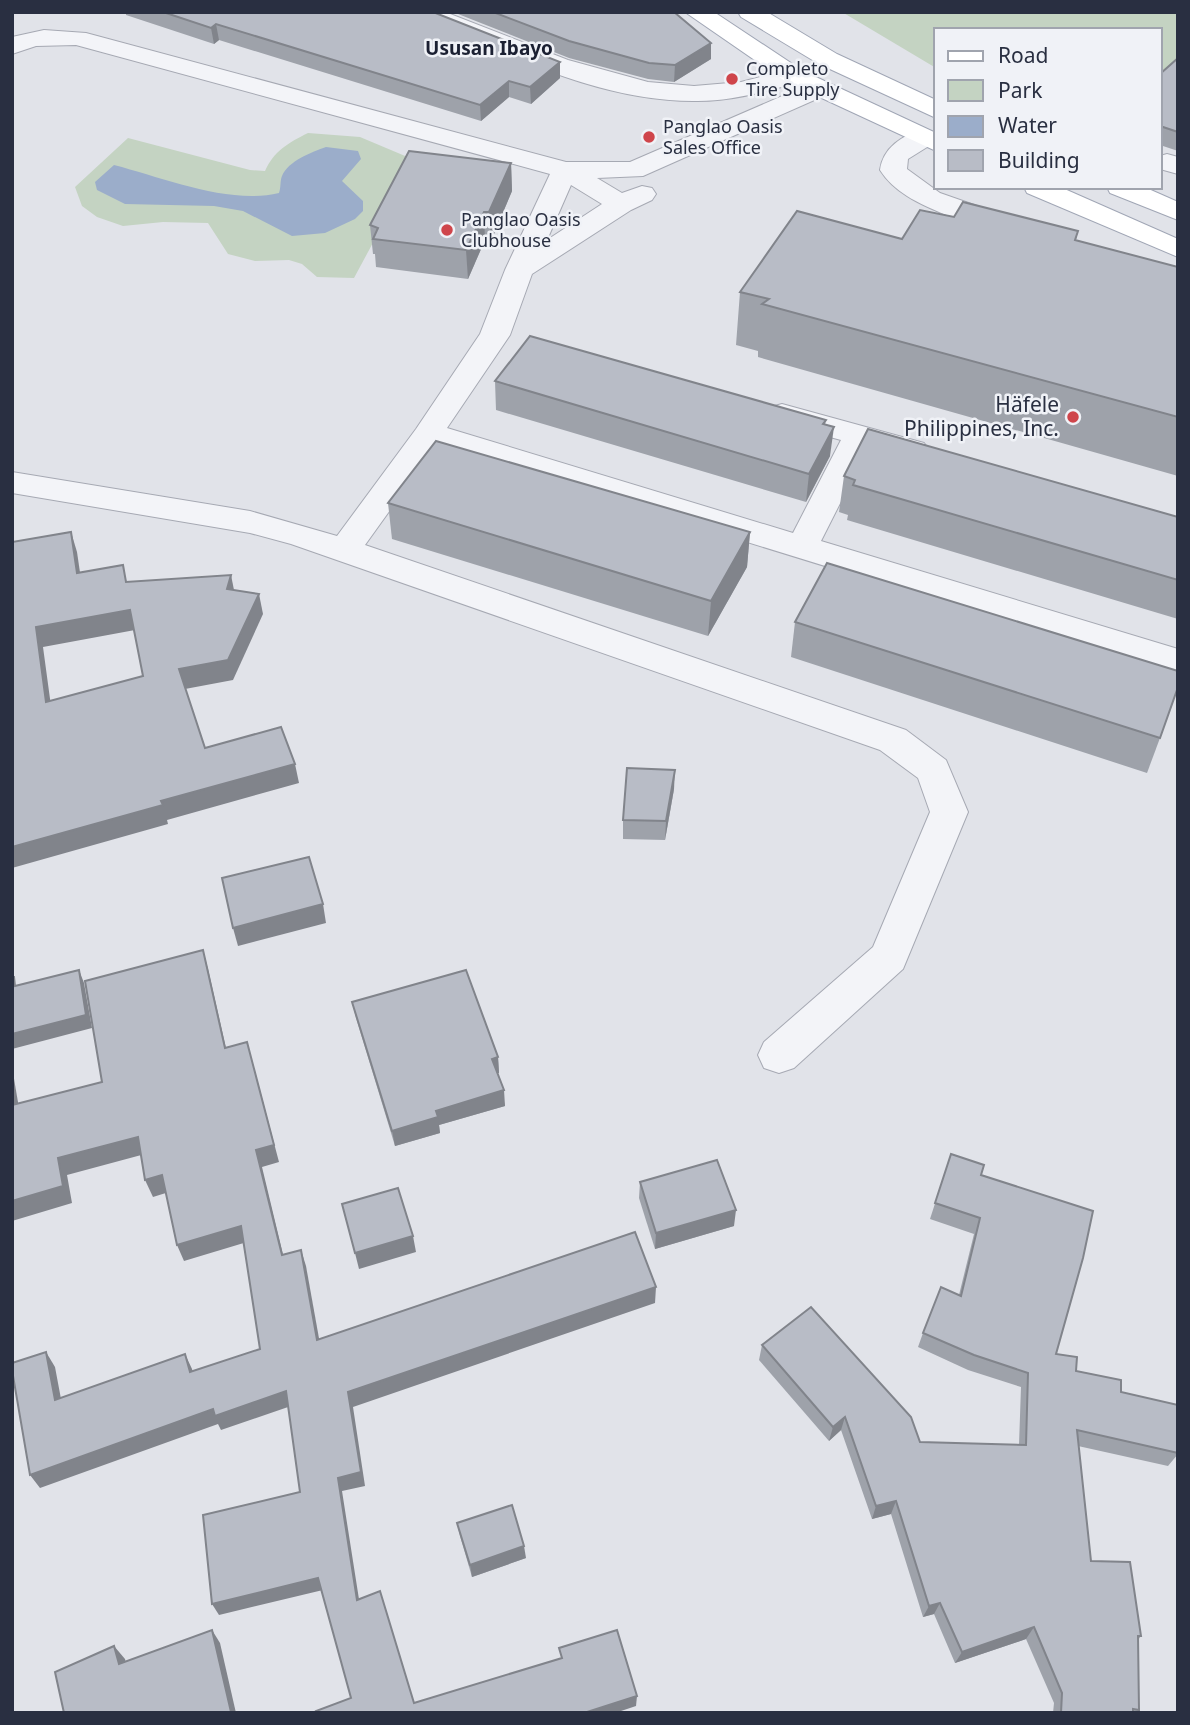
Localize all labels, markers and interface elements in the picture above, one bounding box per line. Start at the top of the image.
legend [934,28,1162,189]
district label: Ususan Ibayo [425,35,553,61]
text: Road [998,41,1048,69]
place label: Completo Tire Supply [746,56,840,101]
marker: Completo Tire Supply [724,71,740,87]
text: Park [998,76,1043,104]
text: Water [998,111,1057,139]
place label: Panglao Oasis Sales Office [663,114,783,159]
marker: Panglao Oasis Sales Office [641,129,657,145]
text: Building [998,146,1080,174]
place label: Panglao Oasis Clubhouse [461,207,581,252]
marker: Panglao Oasis Clubhouse [439,222,455,238]
place label: Häfele Philippines, Inc. [904,390,1059,442]
marker: Häfele Philippines, Inc. [1065,409,1081,425]

